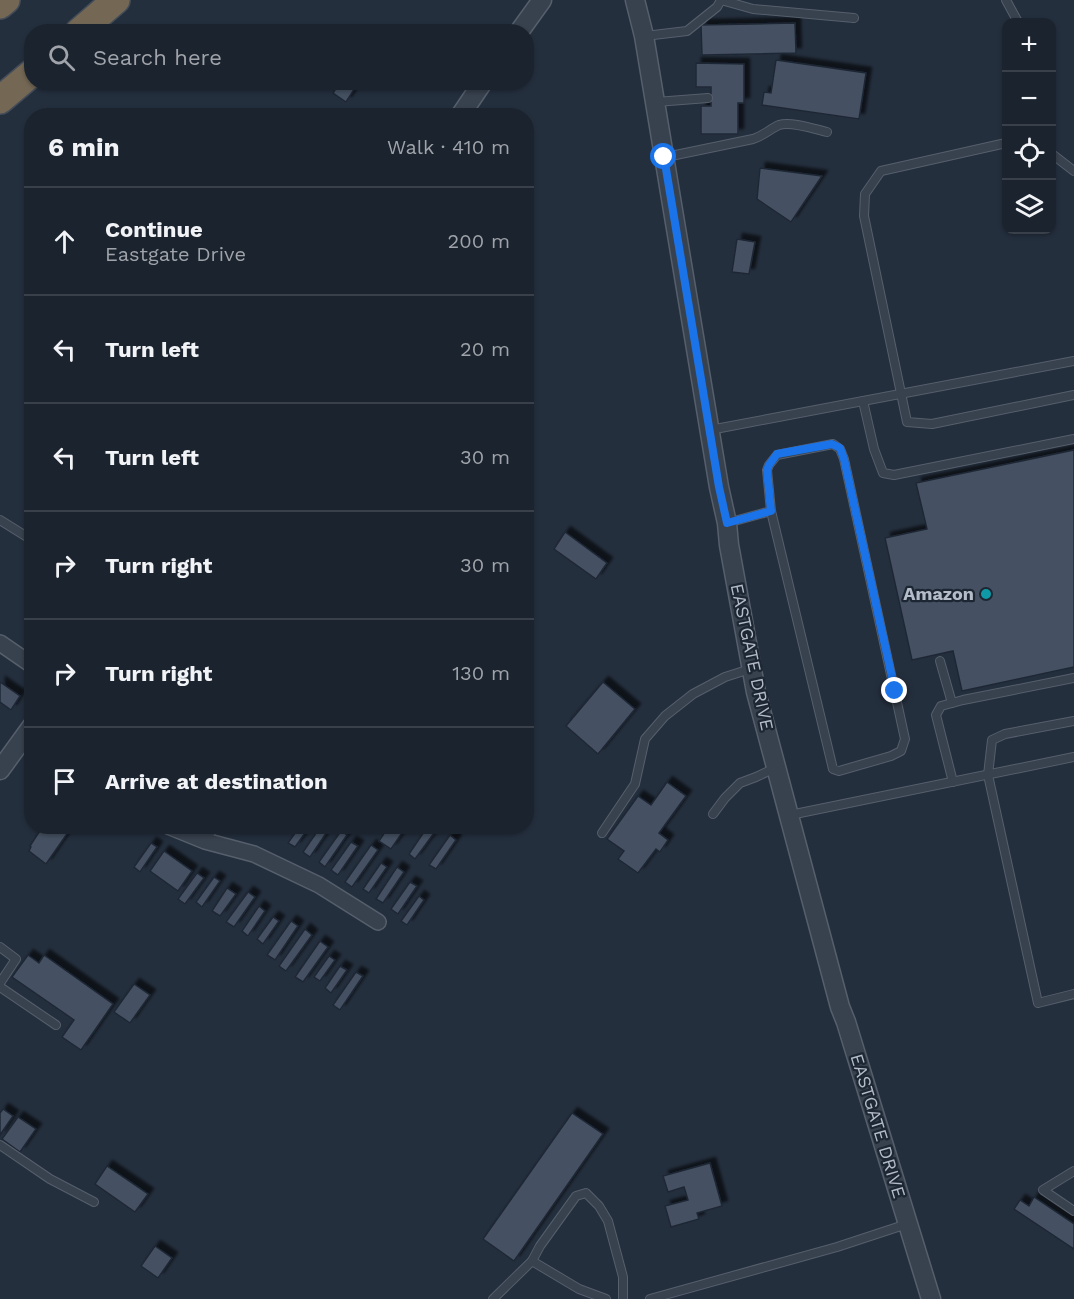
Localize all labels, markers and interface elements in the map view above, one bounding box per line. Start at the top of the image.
map controls [1002,18,1056,234]
button: + [1002,18,1056,72]
search box [24,24,534,90]
icon: search [45,41,78,74]
text: Search here [93,45,222,70]
button: − [1002,72,1056,126]
button: locate [1002,126,1056,180]
text: 6 min [48,132,120,162]
text: Walk · 410 m [387,135,510,159]
route start [650,143,676,169]
button: layers [1002,180,1056,234]
text: Continue [105,217,203,242]
icon: ahead [48,225,81,258]
text: 200 m [448,229,510,253]
text: Eastgate Drive [105,242,246,266]
icon: left [48,333,81,366]
text: Turn left [105,337,199,362]
text: 20 m [460,337,510,361]
icon: left [48,441,81,474]
text: Turn left [105,445,199,470]
text: 30 m [460,445,510,469]
icon: right [48,549,81,582]
text: Turn right [105,553,212,578]
text: 30 m [460,553,510,577]
street label: EASTGATE DRIVE [727,581,778,732]
place label: Amazon [903,583,974,604]
marker: Amazon [979,587,993,601]
icon: right [48,657,81,690]
text: Turn right [105,661,212,686]
text: 130 m [452,661,510,685]
route end [881,677,907,703]
icon: arrive [48,765,81,798]
text: Arrive at destination [105,769,328,794]
street label: EASTGATE DRIVE [847,1051,910,1201]

